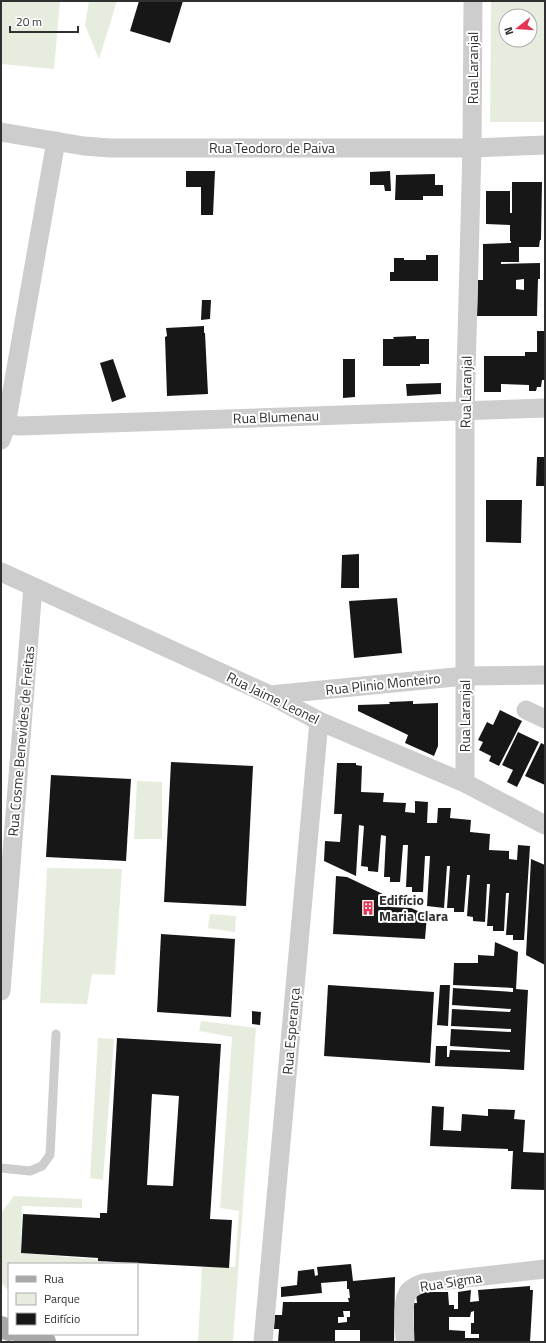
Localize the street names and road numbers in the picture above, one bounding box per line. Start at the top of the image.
street label: Rua Laranjal [462,32,483,104]
street label: Rua Teodoro de Paiva [209,137,335,158]
street label: Rua Laranjal [454,356,477,428]
street label: Rua Blumenau [233,405,319,428]
street label: Rua Cosme Benevides de Freitas [2,645,39,837]
street label: Rua Jaime Leonel [223,666,323,729]
street label: Rua Plinio Monteiro [324,667,441,700]
street label: Rua Laranjal [454,680,475,752]
street label: Rua Esperança [276,987,305,1075]
street label: Rua Sigma [418,1266,484,1297]

